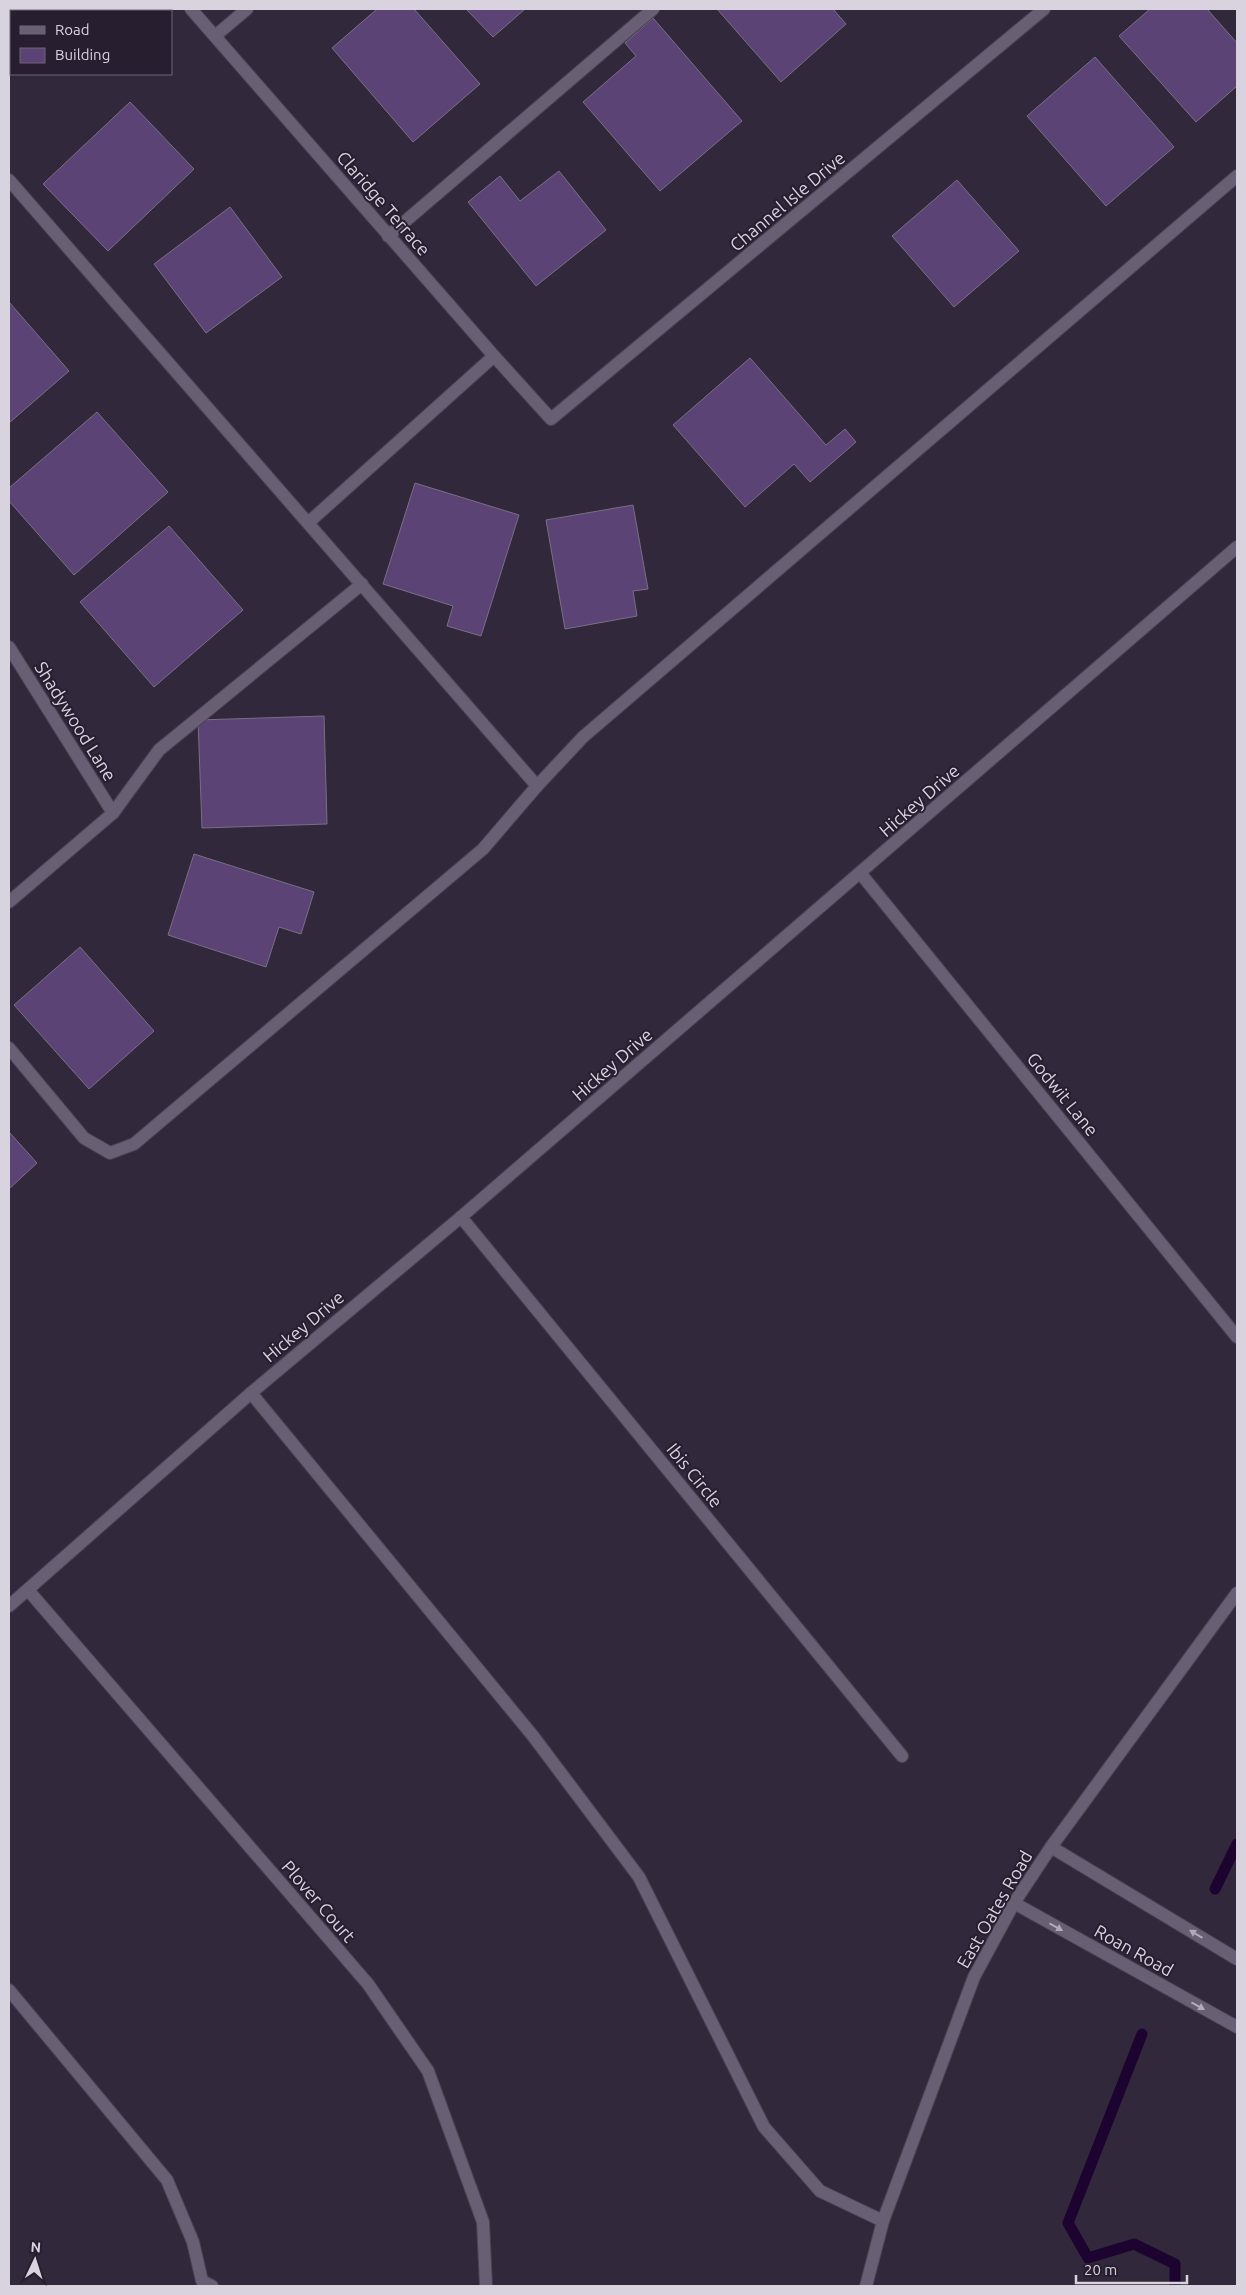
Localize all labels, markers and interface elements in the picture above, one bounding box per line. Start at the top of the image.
legend [10,10,172,75]
text: Road [55,21,90,38]
text: Building [55,46,110,63]
street label: Claridge Terrace [333,147,435,259]
street label: Channel Isle Drive [726,147,848,255]
street label: Shadywood Lane [31,658,121,784]
street label: Hickey Drive [875,760,963,840]
street label: Hickey Drive [568,1024,656,1104]
street label: Godwit Lane [1023,1048,1103,1140]
street label: Hickey Drive [259,1286,347,1366]
street label: Ibis Circle [663,1439,727,1511]
street label: East Oates Road [952,1847,1036,1971]
street label: Plover Court [278,1856,360,1946]
street label: Roan Road [1091,1920,1177,1980]
one-way arrow [1049,1923,1063,1931]
one-way arrow [1189,1930,1202,1939]
one-way arrow [1192,2001,1205,2010]
north arrow [10,2235,60,2285]
text: N [30,2239,42,2255]
scale bar [1076,2252,1187,2284]
text: 20 m [1084,2261,1117,2278]

